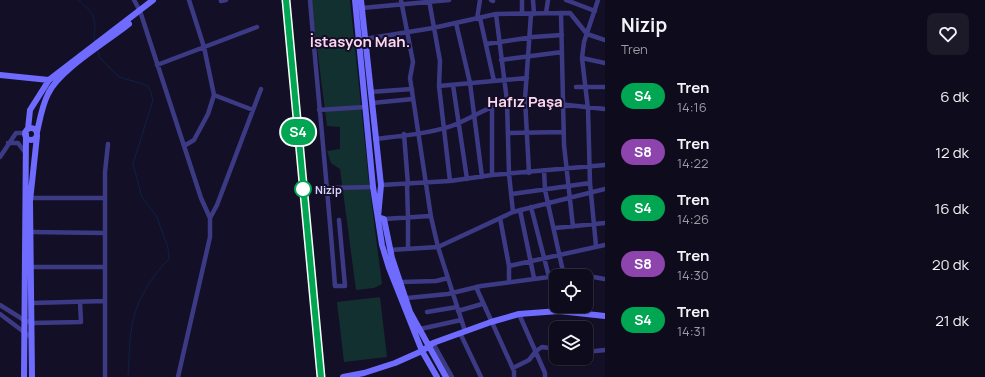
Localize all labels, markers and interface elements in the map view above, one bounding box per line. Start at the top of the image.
text: Nizip [621,12,667,38]
button: heart [927,13,969,55]
district label: İstasyon Mah. [310,31,410,52]
text: Tren [621,40,648,58]
text: Tren [677,77,709,98]
text: S4 [634,86,652,105]
text: 6 dk [940,86,969,107]
district label: Hafız Paşa [487,91,563,112]
text: 14:16 [677,98,707,116]
line badge: S4 [280,119,316,145]
text: S4 [289,122,307,141]
text: Tren [677,133,709,154]
text: S8 [634,142,652,161]
text: 12 dk [935,142,969,163]
text: 14:22 [677,154,708,172]
marker: Nizip [294,180,312,198]
place label: Nizip [315,182,342,197]
text: Tren [677,189,709,210]
text: S4 [634,198,652,217]
text: 16 dk [935,198,969,219]
text: 14:26 [677,210,709,228]
text: Tren [677,245,709,266]
text: S8 [634,254,652,273]
text: 20 dk [932,254,969,275]
text: 14:30 [677,266,709,284]
map controls [549,269,593,365]
button: locate [549,269,593,313]
text: Tren [677,301,709,322]
text: S4 [634,310,652,329]
text: 21 dk [935,310,969,331]
button: layers [549,321,593,365]
text: 14:31 [677,322,706,340]

